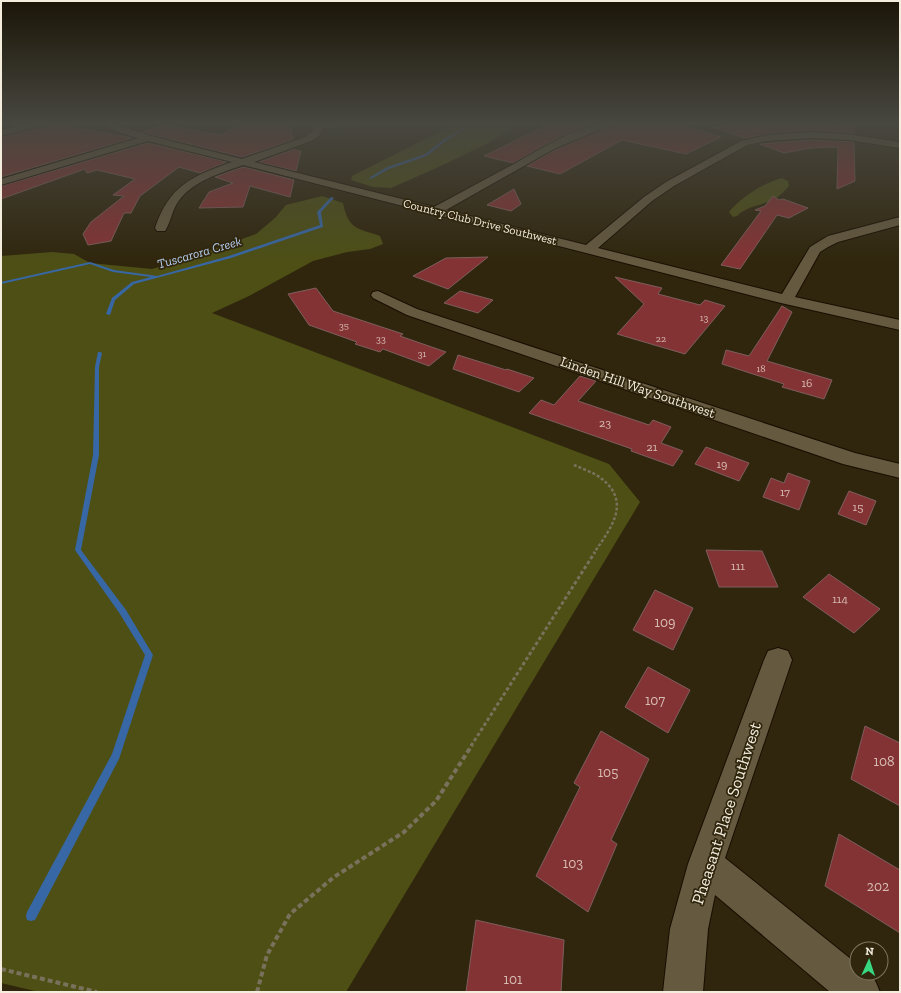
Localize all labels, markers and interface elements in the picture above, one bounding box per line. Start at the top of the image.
street label: Country Club Drive Southwest [402,196,559,248]
water label: Tuscarora Creek [155,233,243,272]
house number: 13 [700,312,708,324]
house number: 35 [339,320,349,332]
house number: 33 [376,333,386,345]
house number: 22 [656,333,666,345]
house number: 31 [418,348,427,360]
street label: Linden Hill Way Southwest [558,353,718,422]
house number: 18 [756,363,766,375]
house number: 16 [802,376,813,390]
house number: 23 [599,416,611,430]
house number: 21 [647,440,658,454]
house number: 19 [717,457,728,471]
house number: 17 [780,485,790,499]
house number: 15 [853,500,863,514]
house number: 111 [731,559,745,573]
house number: 114 [832,592,848,606]
house number: 109 [655,614,675,631]
house number: 107 [645,692,665,709]
street label: Pheasant Place Southwest [687,719,765,907]
house number: 108 [874,753,895,770]
house number: 105 [598,764,618,781]
house number: 103 [563,855,583,872]
house number: 202 [867,878,889,895]
north arrow [849,941,889,981]
text: N [865,945,875,958]
house number: 101 [504,971,523,988]

